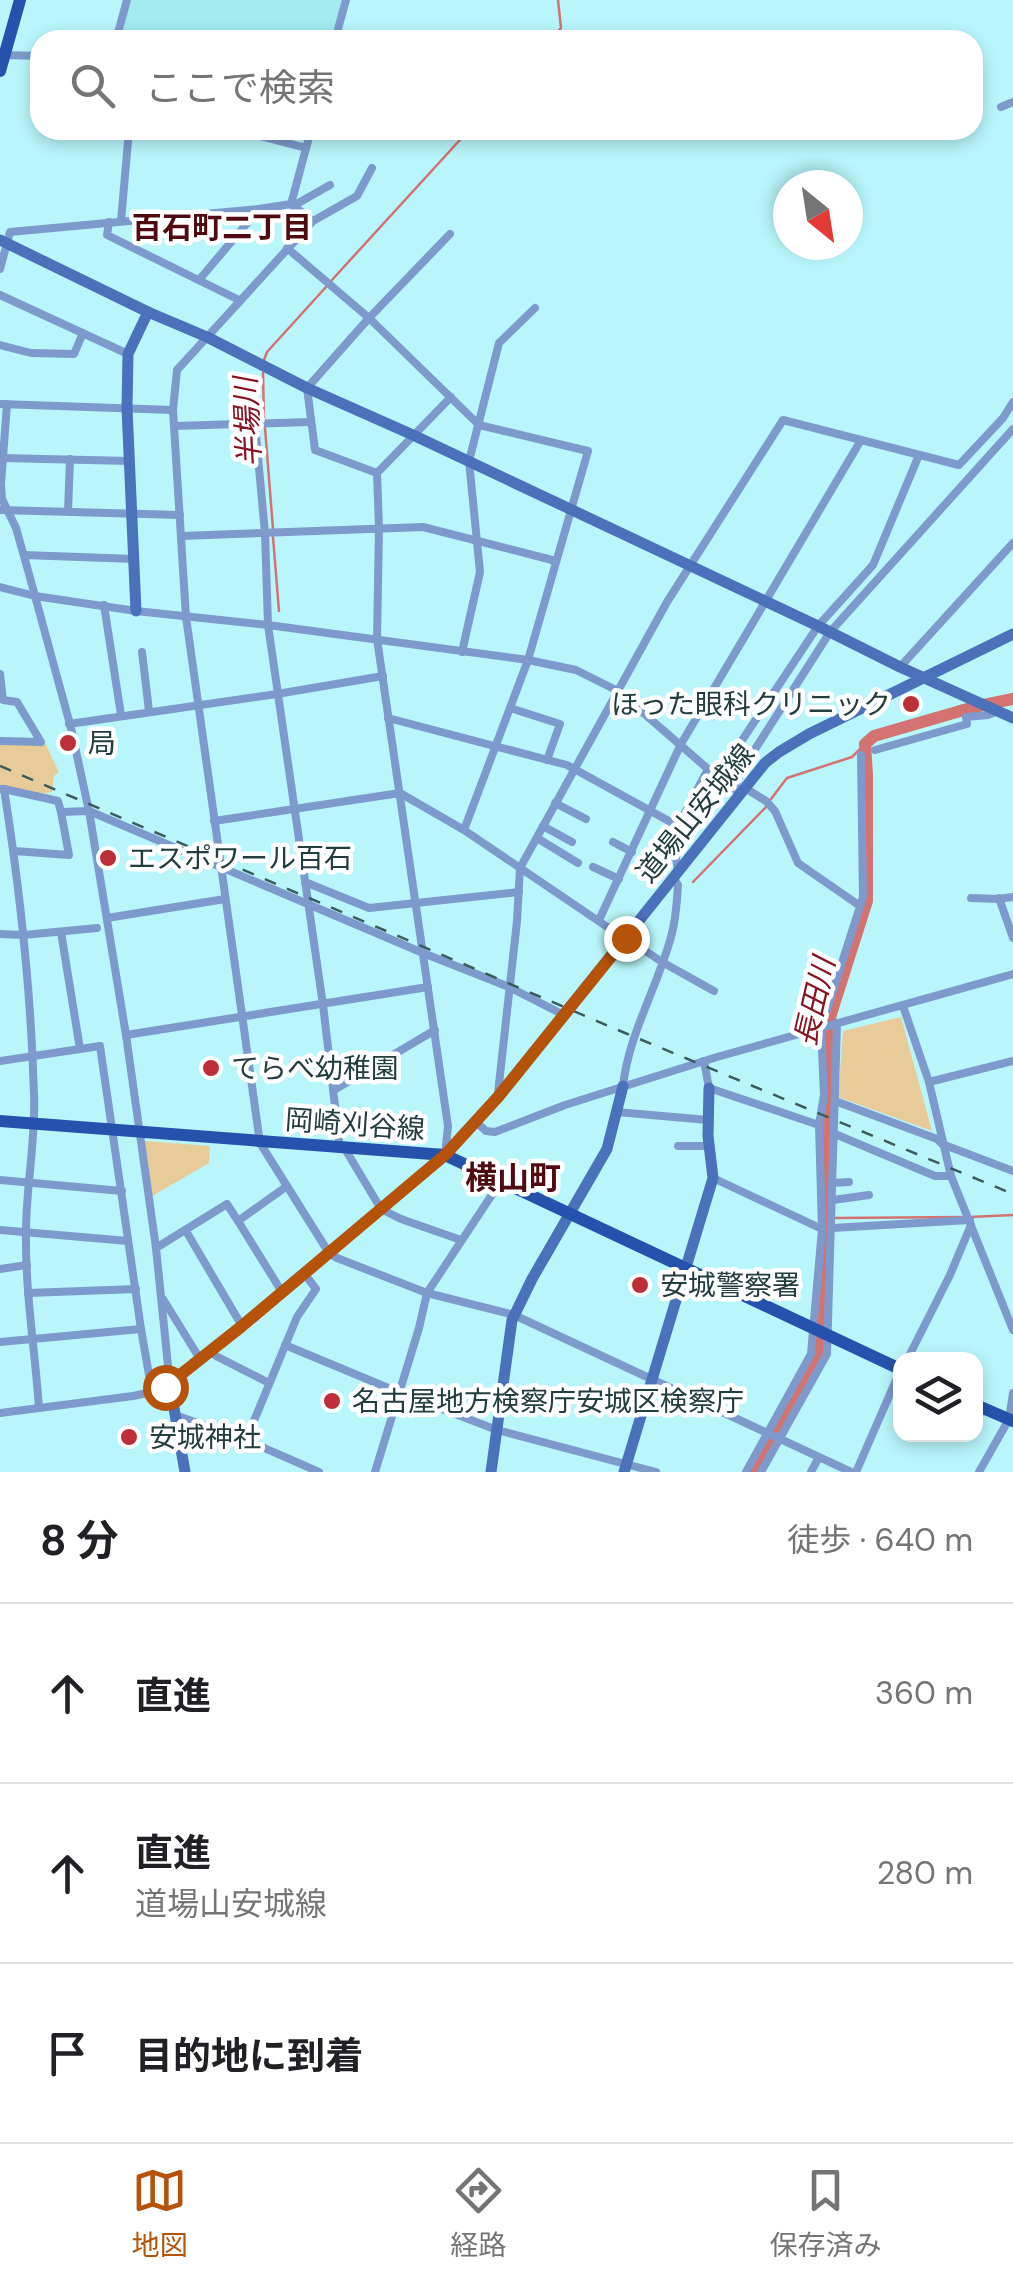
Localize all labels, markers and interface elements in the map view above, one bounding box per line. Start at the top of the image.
search box [30,30,983,140]
icon: search [65,58,120,113]
text: ここで検索 [145,63,335,113]
north arrow [773,170,863,260]
district label: 百石町二丁目 [132,208,312,247]
water label: 半場川 [226,373,269,468]
place label: ほった眼科クリニック [611,686,891,723]
marker: ほった眼科クリニック [900,693,922,715]
place label: 局 [88,725,116,762]
marker: 局 [57,732,79,754]
street label: 道場山安城線 [628,736,763,890]
place label: エスポワール百石 [128,840,352,877]
marker: エスポワール百石 [97,847,119,869]
route end [604,916,650,962]
water label: 長田川 [785,951,844,1050]
place label: てらべ幼稚園 [231,1050,399,1087]
marker: てらべ幼稚園 [200,1057,222,1079]
street label: 岡崎刈谷線 [284,1101,426,1148]
district label: 横山町 [465,1157,561,1199]
place label: 安城警察署 [660,1267,800,1304]
marker: 安城警察署 [629,1274,651,1296]
map controls [893,1352,983,1442]
button: layers [893,1352,983,1442]
route start [143,1365,189,1411]
place label: 名古屋地方検察庁安城区検察庁 [352,1383,744,1420]
marker: 名古屋地方検察庁安城区検察庁 [321,1390,343,1412]
place label: 安城神社 [149,1419,261,1456]
marker: 安城神社 [118,1426,140,1448]
text: 8 分 [40,1513,118,1568]
text: 徒歩 · 640 m [787,1519,973,1561]
icon: ahead [40,1666,95,1721]
text: 直進 [135,1671,211,1721]
text: 360 m [875,1672,973,1714]
text: 直進 [135,1828,211,1878]
icon: ahead [40,1846,95,1901]
text: 280 m [877,1852,973,1894]
text: 道場山安城線 [135,1883,327,1925]
icon: arrive [40,2026,95,2081]
text: 目的地に到着 [135,2031,363,2081]
tab: 地図 [131,2163,188,2264]
tab: 経路 [450,2163,507,2264]
tab: 保存済み [769,2163,882,2264]

